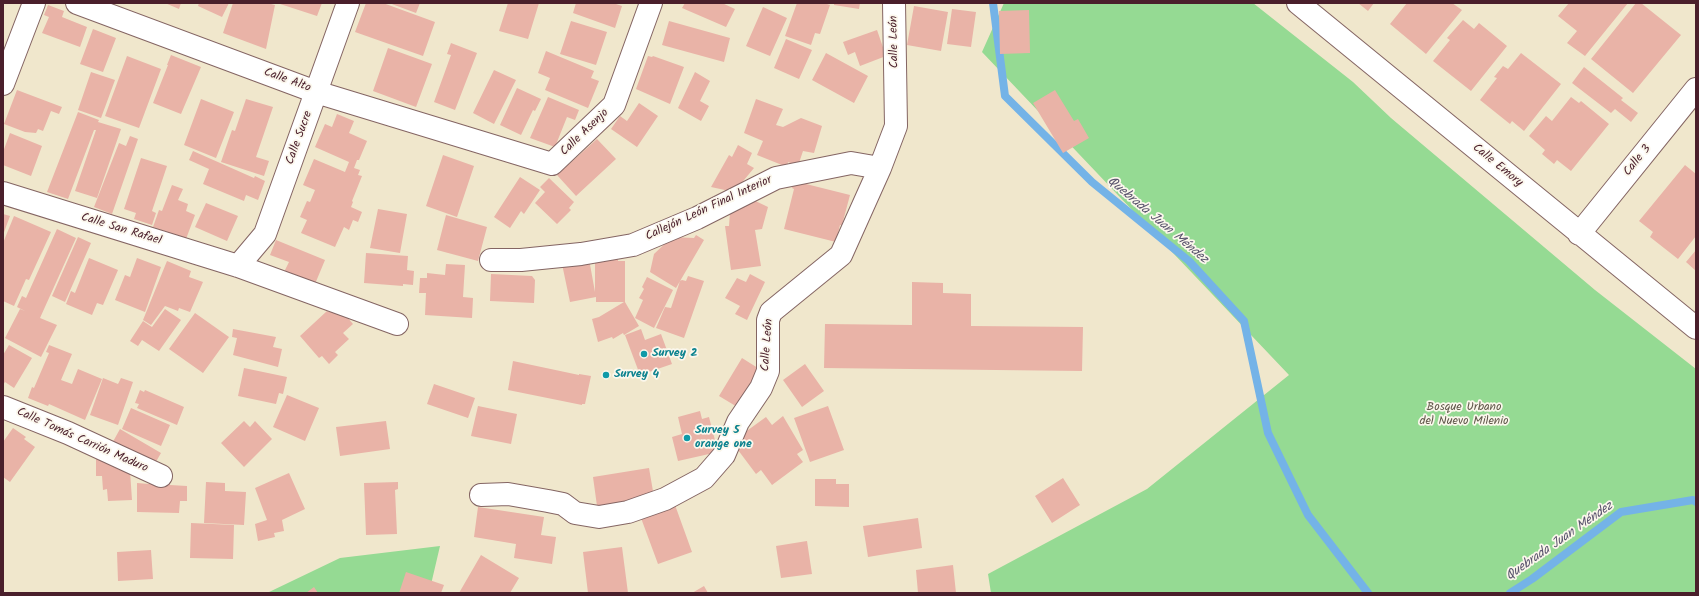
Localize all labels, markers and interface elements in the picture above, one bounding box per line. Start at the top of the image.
street label: Calle León [887,16,903,68]
street label: Calle Alto [261,66,313,96]
street label: Calle Asenjo [558,106,612,160]
street label: Calle Sucre [284,109,316,167]
street label: Calle Emory [1469,141,1525,191]
street label: Calle 3 [1621,143,1655,179]
street label: Callejón León Final Interior [644,173,774,245]
water label: Quebrada Juan Méndez [1103,174,1211,268]
street label: Calle San Rafael [79,211,163,249]
street label: Calle León [759,318,777,372]
place label: Survey 2 [652,347,698,361]
marker: Survey 2 [639,349,649,359]
place label: Survey 4 [614,368,659,382]
marker: Survey 4 [601,370,611,380]
park label: Bosque Urbano del Nuevo Milenio [1419,401,1509,429]
street label: Calle Tomás Carrión Maduro [14,405,150,477]
place label: Survey 5 orange one [695,424,752,452]
marker: Survey 5 orange one [682,433,692,443]
water label: Quebrada Juan Méndez [1504,499,1616,585]

